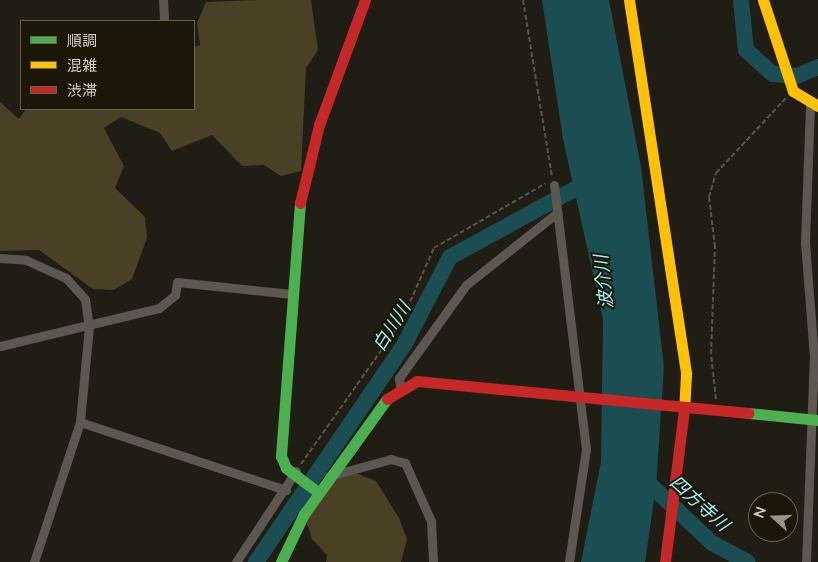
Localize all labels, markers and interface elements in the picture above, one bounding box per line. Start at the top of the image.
legend [20,20,195,110]
text: 順調 [67,31,97,49]
text: 混雑 [67,56,97,74]
text: 渋滞 [67,81,97,99]
water label: 波介川 [589,254,617,310]
water label: 白川川 [368,297,414,355]
water label: 四方寺川 [666,471,734,535]
north arrow [748,492,798,542]
text: N [750,504,769,520]

